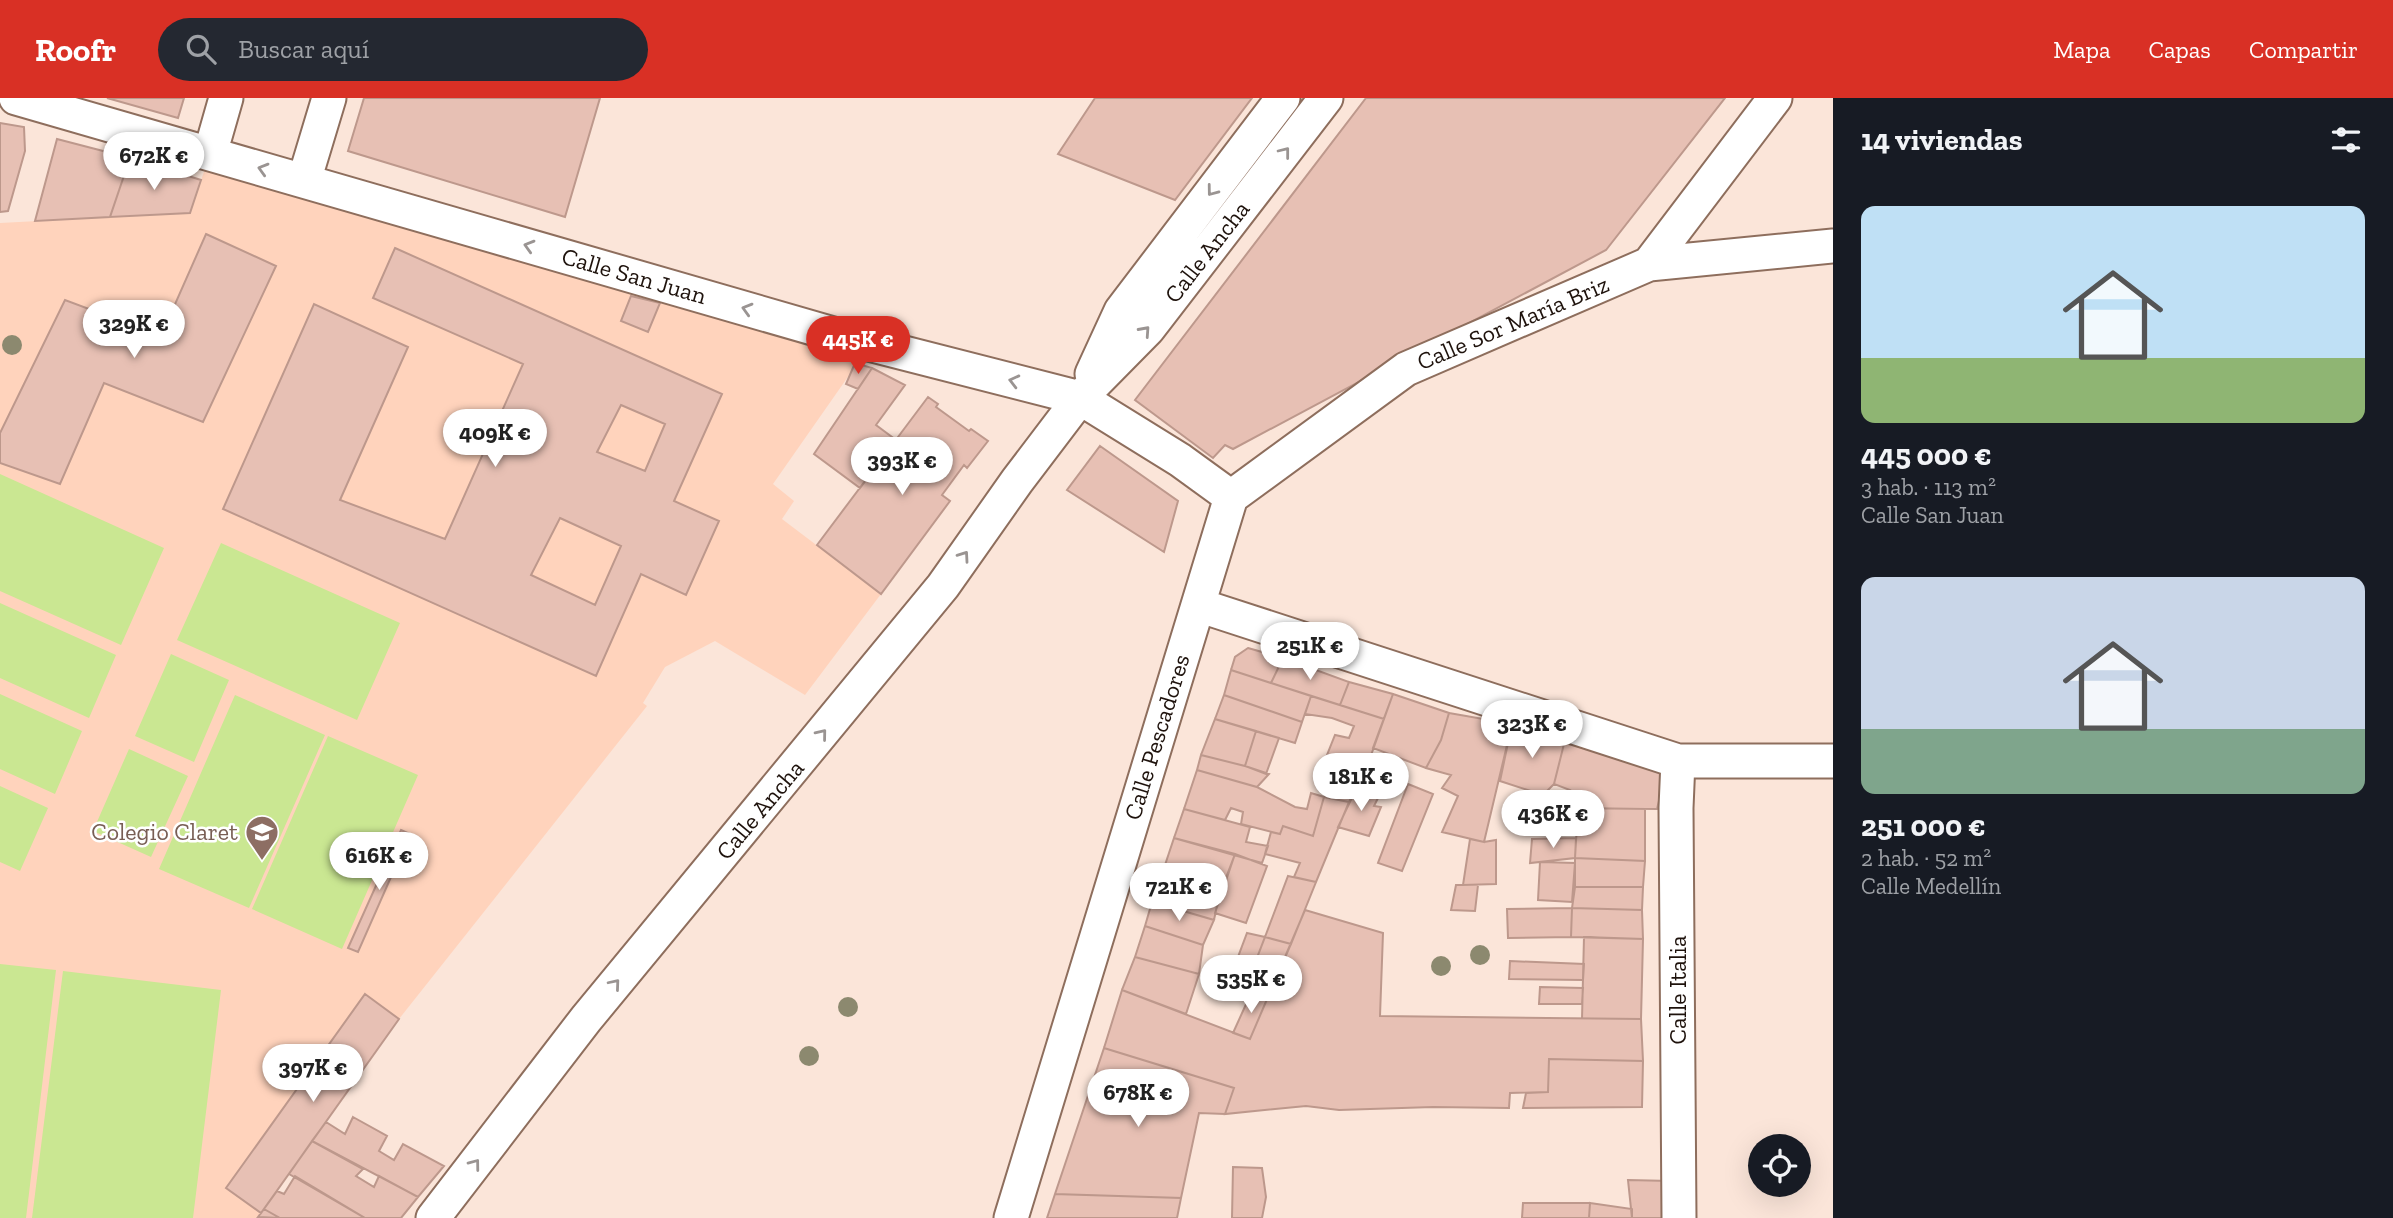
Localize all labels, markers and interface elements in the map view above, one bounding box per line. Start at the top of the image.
search box [158,18,648,81]
text: Roofr [35,30,116,69]
icon: search [182,30,220,68]
text: Buscar aquí [238,33,369,65]
text: Mapa [2053,35,2110,64]
text: Capas [2148,35,2211,64]
text: Compartir [2249,35,2358,64]
icon: filters [2327,121,2365,159]
text: 14 viviendas [1861,122,2023,158]
pin: 672K € [97,132,211,192]
text: 672K € [119,141,189,169]
one-way arrow [1276,147,1289,160]
one-way arrow [257,163,269,178]
one-way arrow [1207,184,1220,196]
street label: Calle Ancha [1158,195,1256,308]
one-way arrow [523,239,535,254]
street label: Calle San Juan [559,241,710,310]
icon: home [2050,252,2176,378]
street label: Calle Sor María Briz [1412,269,1613,376]
pin: 329K € [77,300,191,360]
one-way arrow [742,303,754,317]
text: 329K € [99,309,169,337]
pin: 445K € [801,316,915,376]
text: 445K € [822,325,894,353]
one-way arrow [1136,326,1149,339]
one-way arrow [1008,375,1020,389]
pin: 409K € [438,410,552,469]
text: 409K € [459,418,531,446]
text: 445 000 € [1861,437,1992,473]
pin: 393K € [845,438,959,497]
text: 393K € [867,446,937,474]
text: 3 hab. · 113 m² [1861,473,1996,501]
text: Calle San Juan [1861,501,2004,529]
one-way arrow [956,551,968,564]
pin: 251K € [1253,622,1367,682]
icon: home [2050,623,2176,749]
text: 251K € [1276,631,1344,659]
street label: Calle Pescadores [1118,651,1195,823]
pin: 323K € [1475,700,1589,760]
text: 323K € [1497,709,1567,737]
one-way arrow [814,729,827,741]
street label: Calle Ancha [710,754,810,865]
pin: 181K € [1304,754,1418,813]
text: 181K € [1329,762,1393,790]
pin: 436K € [1496,790,1610,850]
text: 436K € [1517,799,1589,827]
text: 251 000 € [1861,808,1986,844]
school or university icon: Colegio Claret [243,813,281,862]
place label: Colegio Claret [91,817,238,846]
pin: 616K € [322,832,436,892]
text: 616K € [345,841,413,869]
text: 2 hab. · 52 m² [1861,844,1991,872]
pin: 721K € [1122,864,1236,923]
text: 721K € [1146,872,1212,900]
text: Calle Medellín [1861,872,2001,900]
street label: Calle Italia [1663,935,1692,1045]
pin: 535K € [1194,956,1308,1015]
text: 535K € [1216,964,1286,992]
one-way arrow [607,980,619,993]
pin: 397K € [256,1044,370,1104]
text: 397K € [278,1053,348,1081]
pin: 678K € [1081,1070,1195,1129]
text: 678K € [1103,1078,1173,1106]
map controls [1748,1134,1811,1197]
button: locate [1748,1134,1811,1197]
one-way arrow [466,1159,479,1172]

